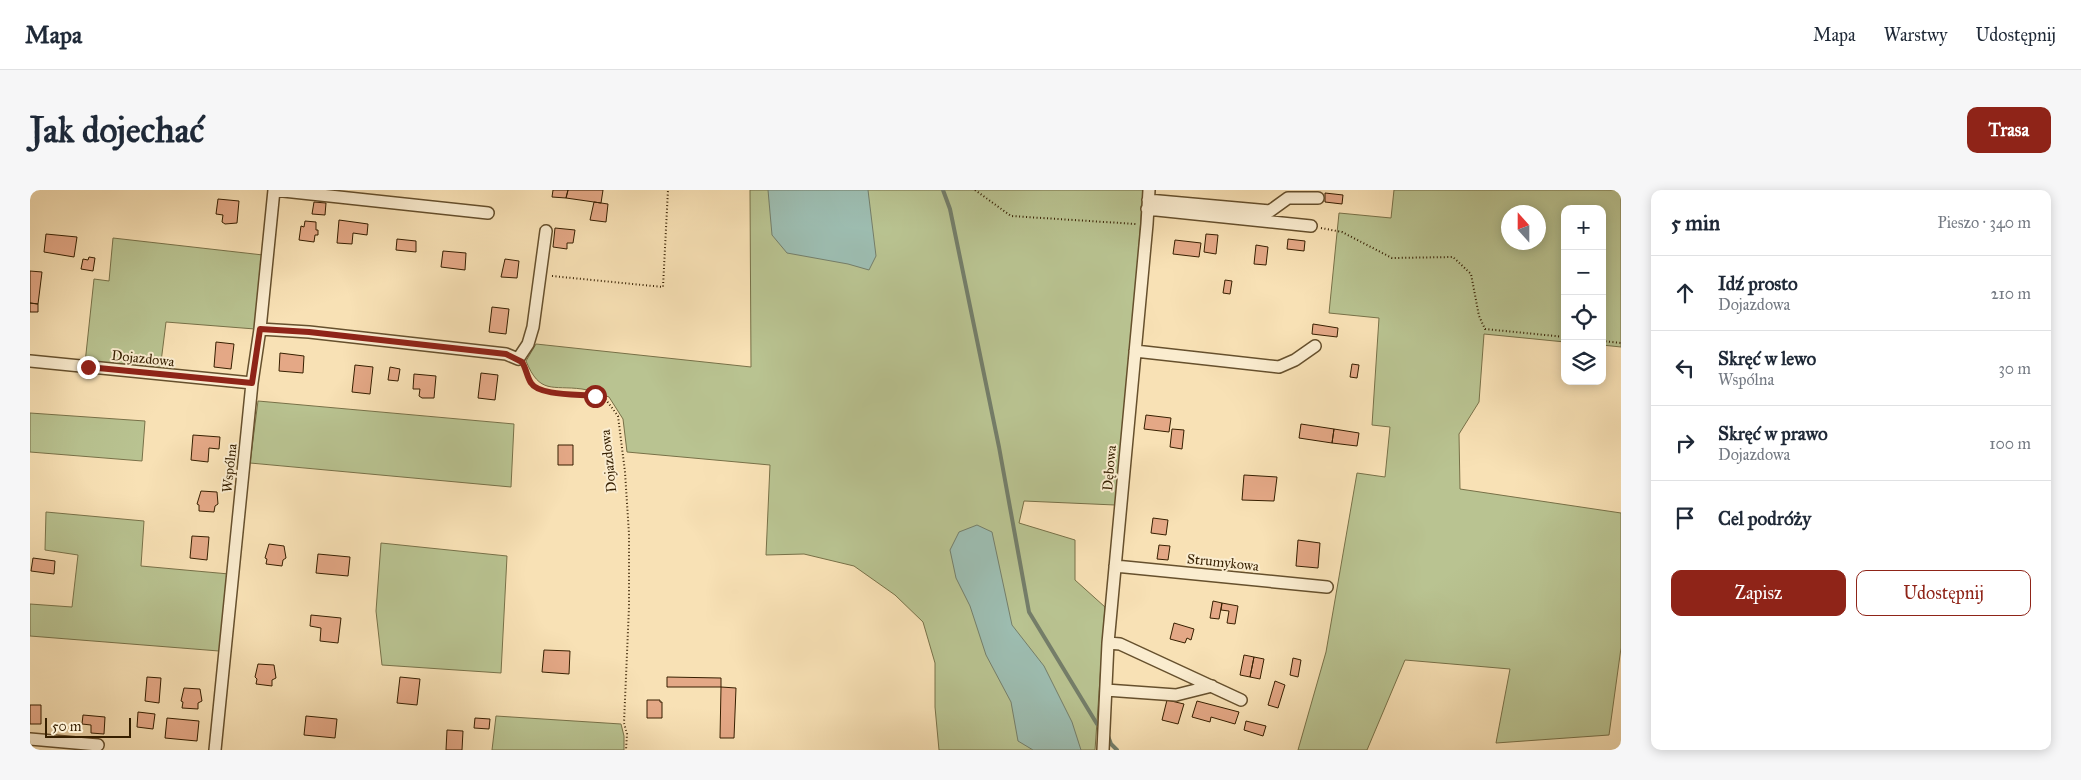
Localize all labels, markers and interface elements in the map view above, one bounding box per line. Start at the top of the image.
text: Mapa [25,20,82,50]
text: Mapa [1813,24,1856,46]
text: Warstwy [1884,24,1947,46]
text: Udostępnij [1975,24,2056,46]
button: Trasa [1967,107,2051,153]
text: Jak dojechać [30,109,204,152]
north arrow [1501,205,1546,250]
map controls [1561,205,1606,385]
button: + [1561,205,1606,250]
text: 5 min [1671,210,1720,236]
text: Pieszo · 340 m [1938,213,2031,232]
button: − [1561,250,1606,295]
text: Idź prosto [1718,272,1798,295]
icon: ahead [1671,279,1699,307]
text: 210 m [1991,284,2031,303]
button: locate [1561,295,1606,340]
text: Dojazdowa [1718,295,1790,314]
button: layers [1561,340,1606,385]
street label: Dojazdowa [111,347,175,370]
text: Skręć w lewo [1718,347,1816,370]
icon: left [1671,354,1699,382]
route end [77,356,100,379]
text: 30 m [1998,359,2031,378]
text: Wspólna [1718,370,1774,389]
route start [584,385,607,408]
text: Skręć w prawo [1718,422,1828,445]
street label: Dojazdowa [597,429,620,493]
icon: right [1671,429,1699,457]
text: 100 m [1989,434,2031,453]
street label: Wspólna [218,443,241,493]
street label: Dębowa [1099,444,1120,492]
text: Dojazdowa [1718,445,1790,464]
icon: arrive [1671,504,1699,532]
text: Cel podróży [1718,507,1811,530]
street label: Strumykowa [1186,550,1260,575]
button: Zapisz [1671,570,1846,616]
button: Udostępnij [1856,570,2031,616]
scale bar [45,715,131,738]
text: 50 m [52,718,81,735]

